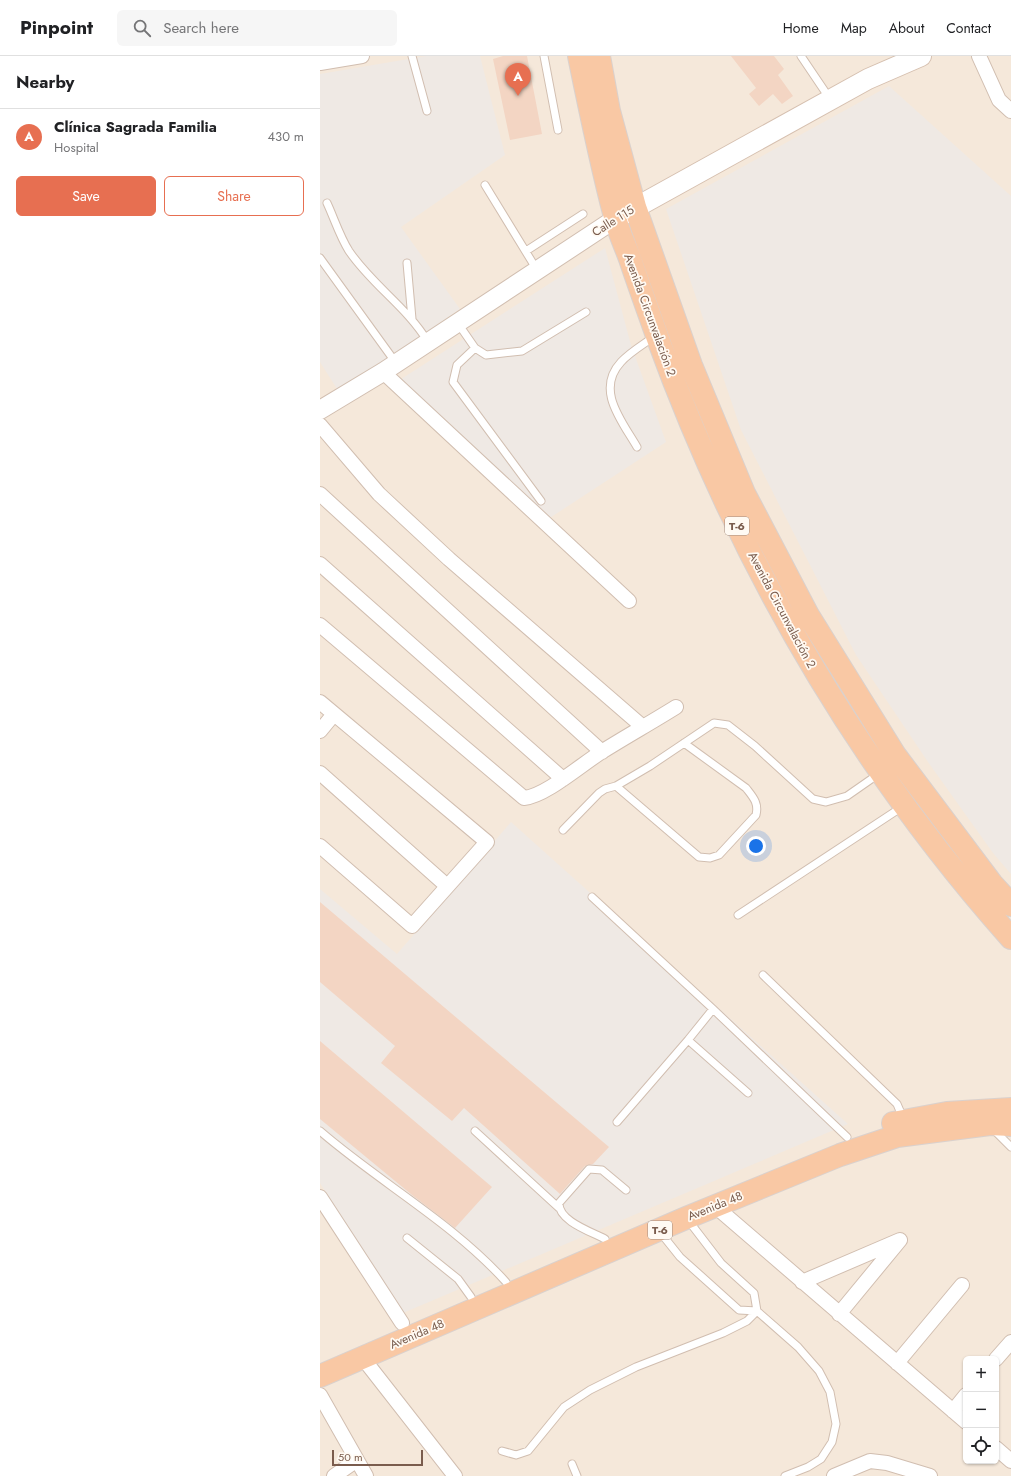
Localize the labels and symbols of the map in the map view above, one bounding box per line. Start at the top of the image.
pin: A [505,63,531,96]
street label: Calle 115 [588,201,638,241]
street label: Avenida Circunvalación 2 [619,251,681,379]
road number: T-6 [725,517,749,535]
street label: Avenida Circunvalación 2 [744,549,820,672]
your location [746,836,766,856]
street label: Avenida 48 [685,1187,745,1225]
road number: T-6 [648,1221,672,1239]
street label: Avenida 48 [387,1314,447,1354]
scale bar [332,1448,423,1467]

